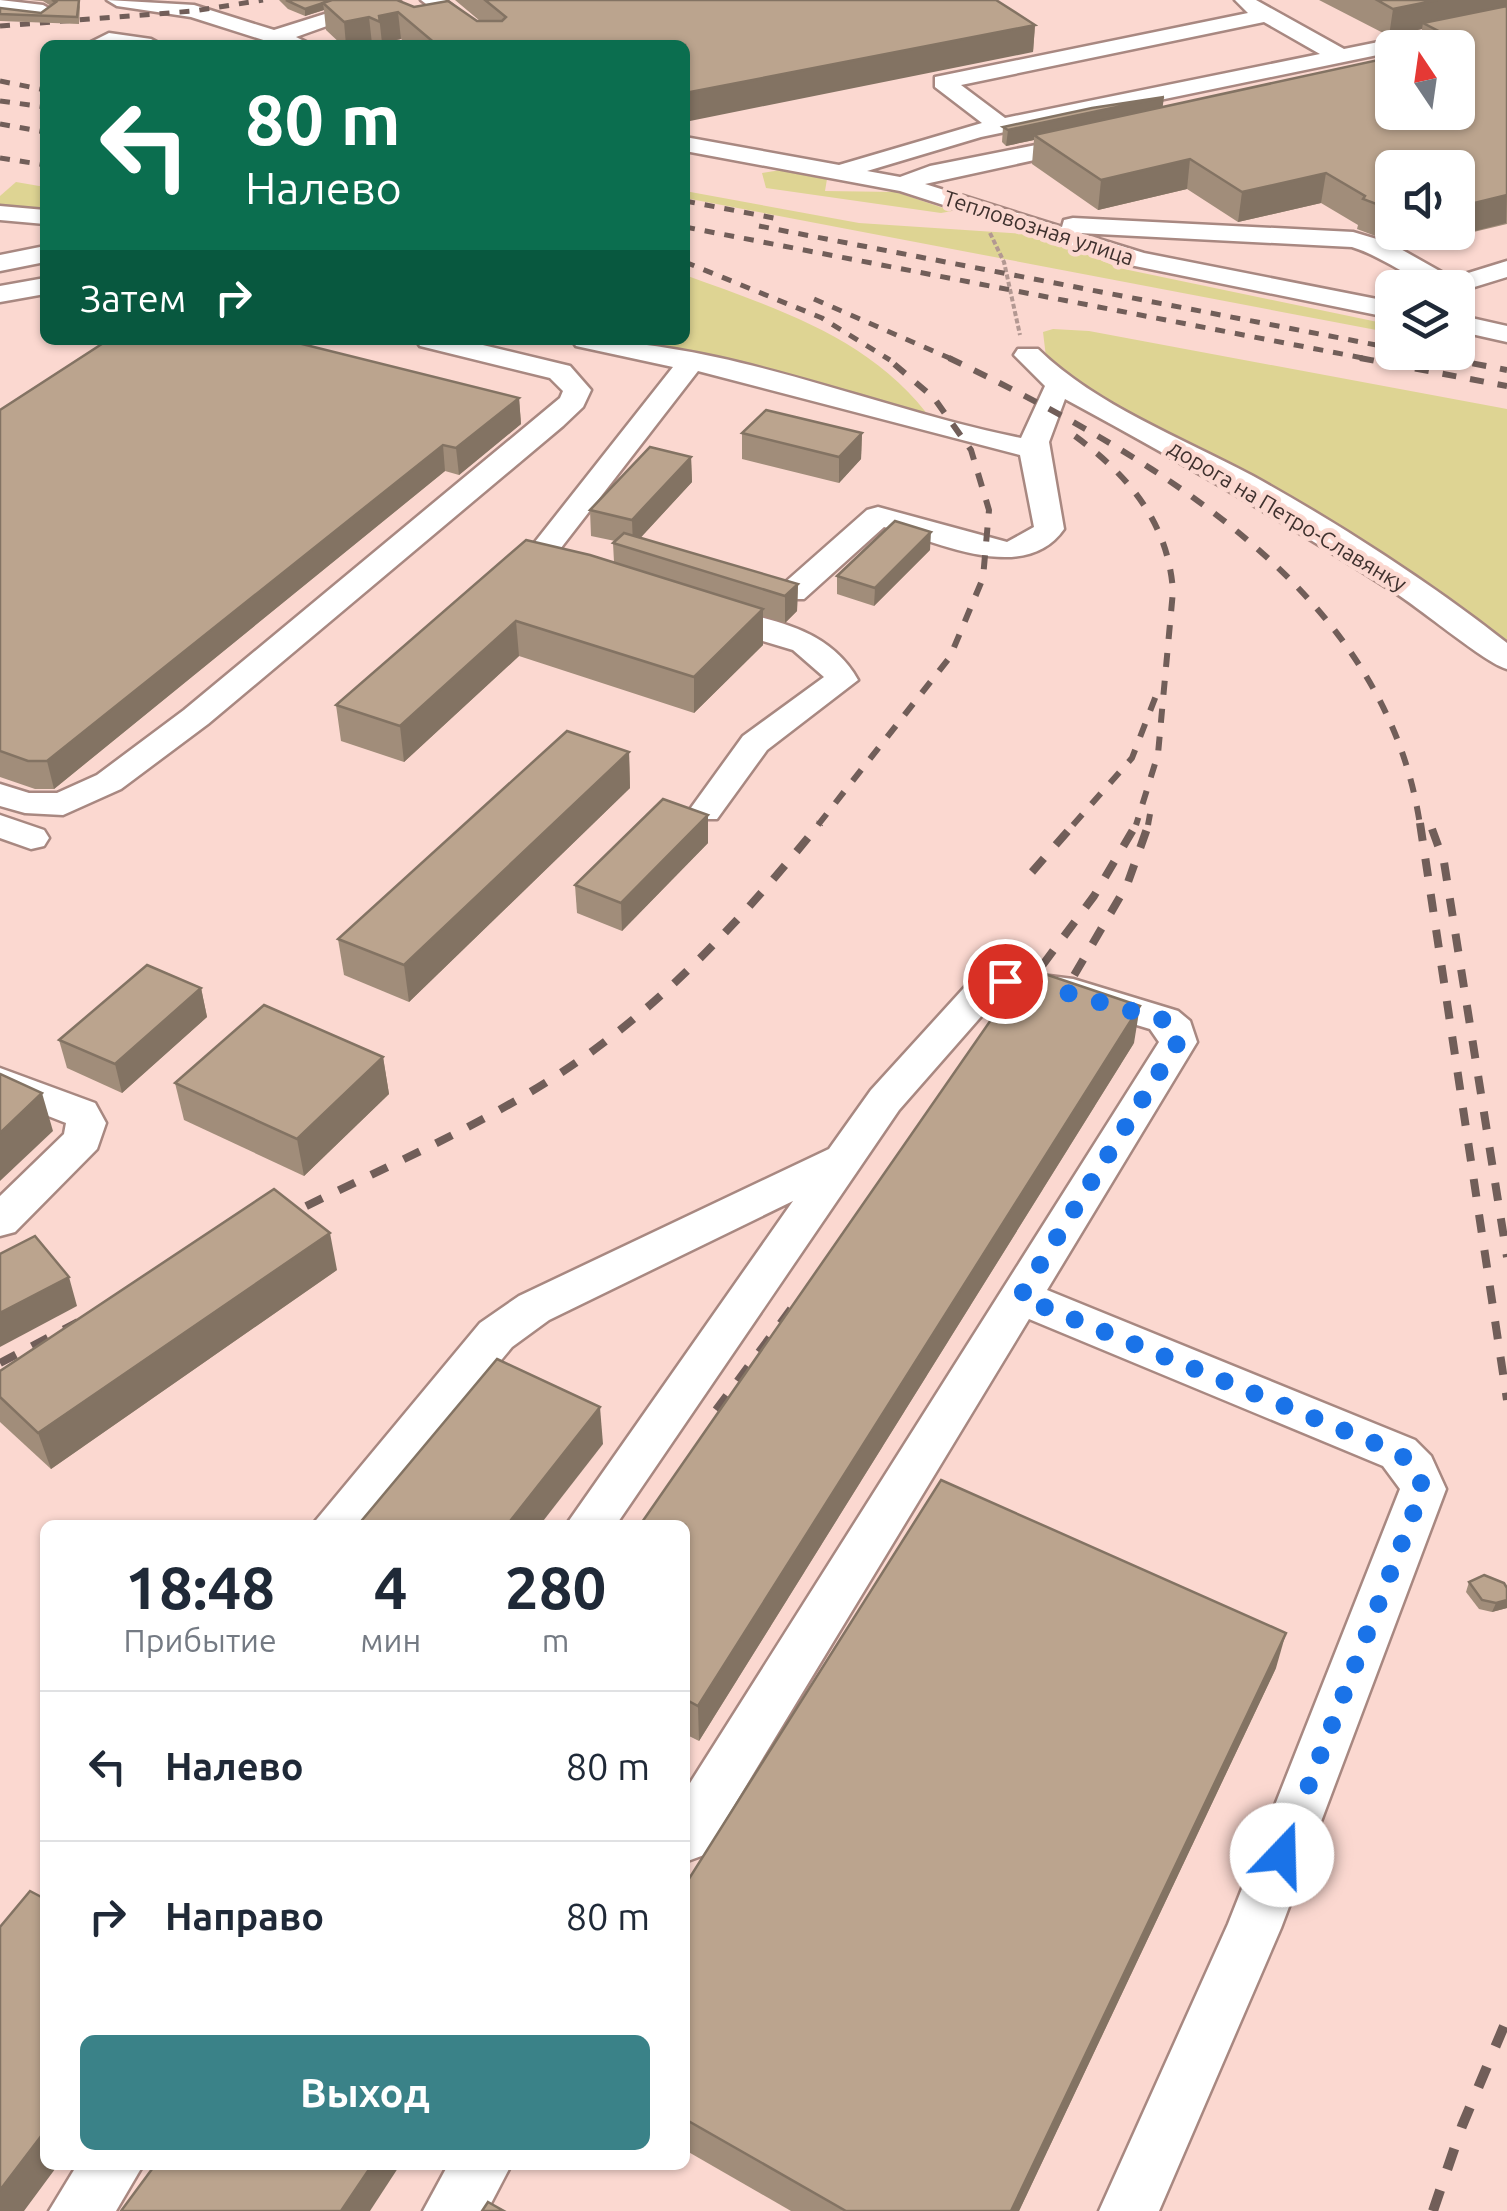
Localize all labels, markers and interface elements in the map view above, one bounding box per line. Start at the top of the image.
north arrow [1375,30,1475,130]
map controls [1375,30,1475,370]
icon: left [80,80,210,210]
text: 80 m [245,80,401,158]
button: sound [1375,150,1475,250]
text: Налево [245,162,402,213]
street label: Тепловозная улица [941,184,1137,270]
icon: right [206,270,261,325]
button: layers [1375,270,1475,370]
text: Затем [80,277,186,319]
street label: дорога на Петро-Славянку [1165,434,1412,596]
pin [963,939,1048,1024]
icon: arrive [978,954,1033,1009]
text: 18:48 [125,1553,275,1620]
text: 4 [374,1553,408,1620]
text: 280 [505,1553,606,1620]
text: Прибытие [124,1622,277,1658]
text: мин [360,1622,421,1658]
text: m [542,1622,569,1658]
icon: left [80,1739,135,1794]
text: Налево [165,1745,304,1787]
text: 80 m [566,1745,650,1787]
position arrow [1230,1803,1334,1907]
icon: right [80,1889,135,1944]
text: Направо [165,1895,324,1937]
text: 80 m [566,1895,650,1937]
button: Выход [80,2035,650,2150]

